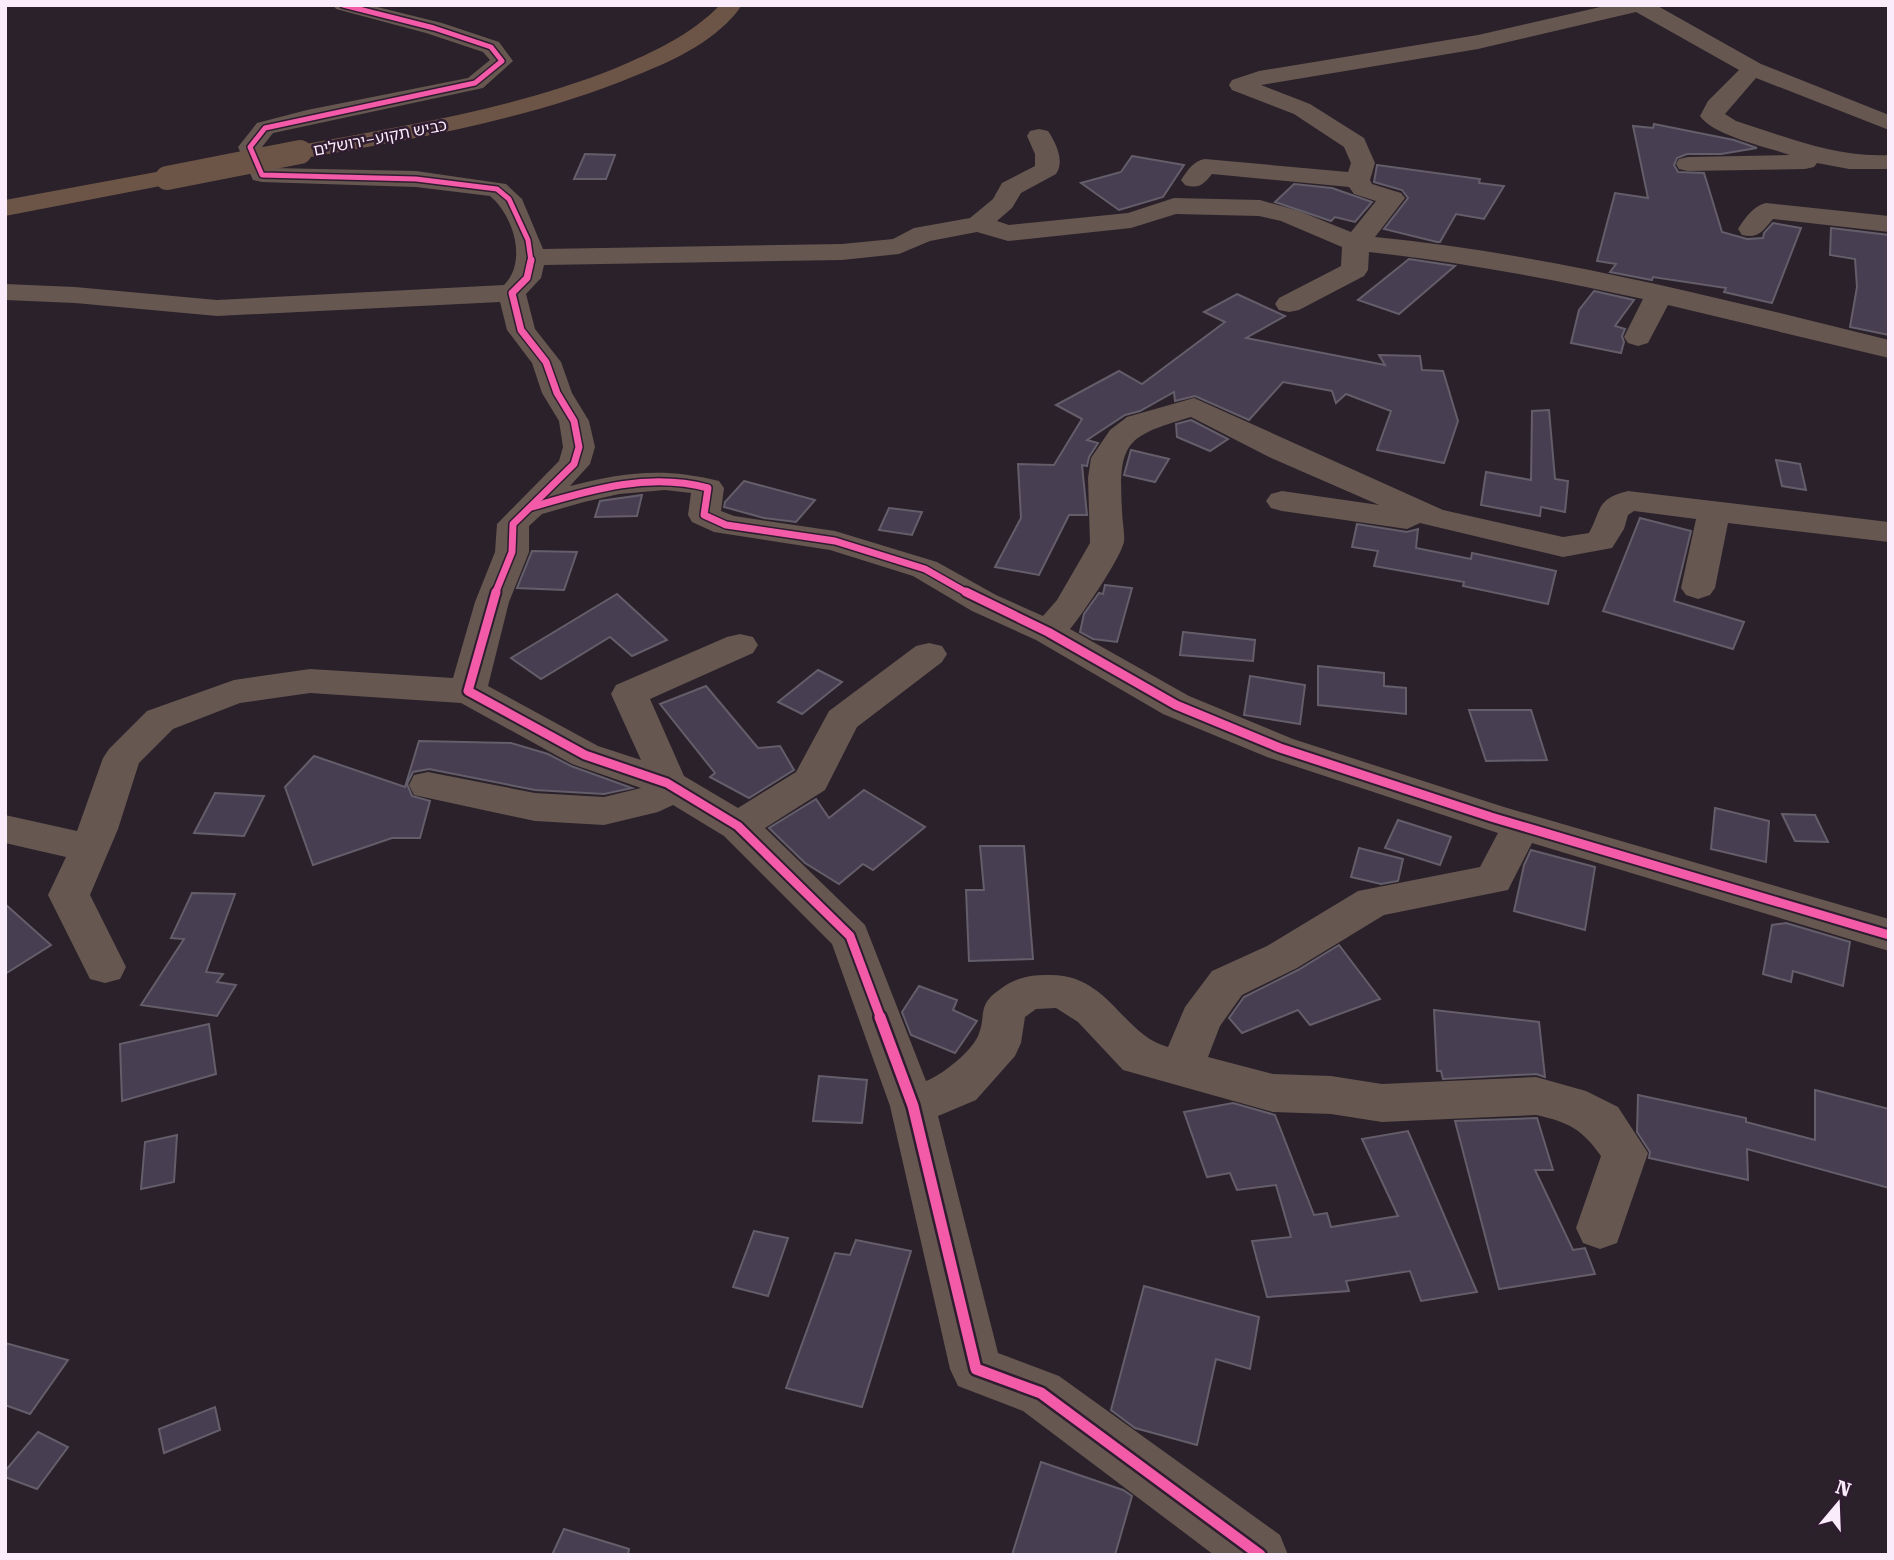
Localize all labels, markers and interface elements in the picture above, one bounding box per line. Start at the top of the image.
street label: כביש תקוע–ירושלים [312,115,448,160]
north arrow [1803,1469,1873,1539]
text: N [1833,1475,1854,1502]

